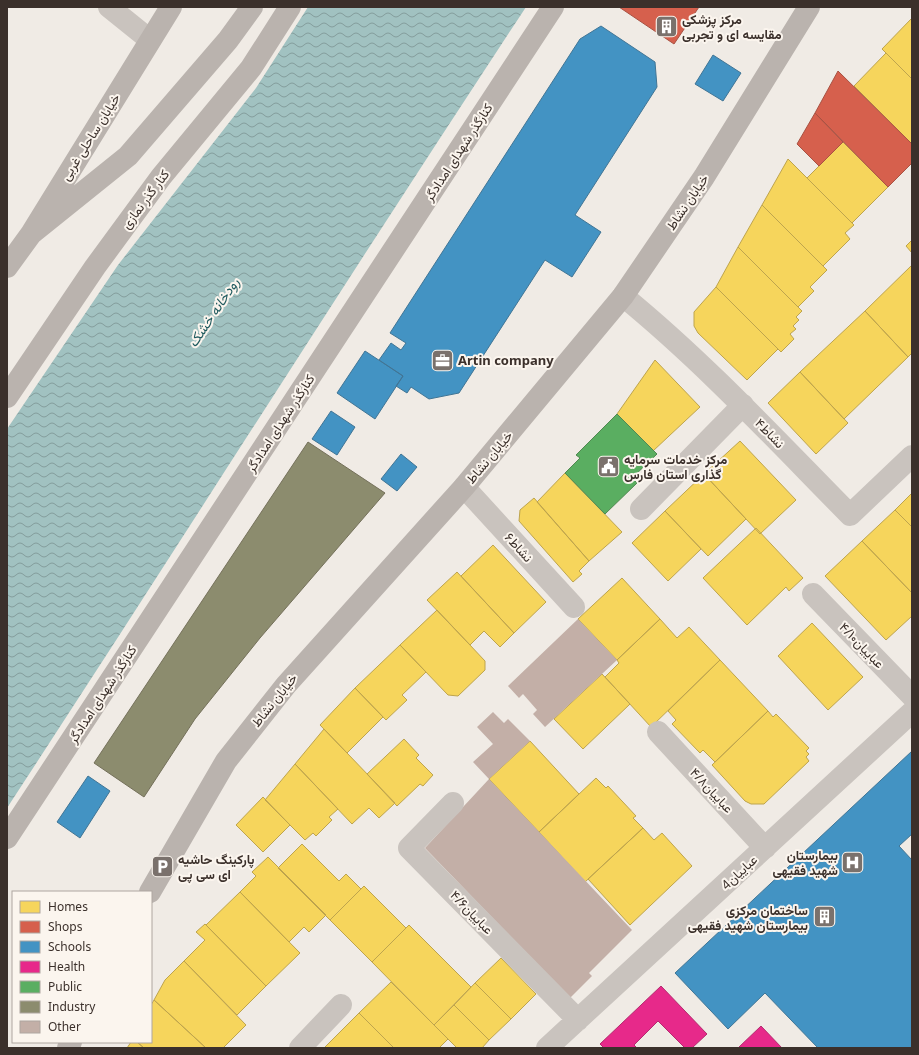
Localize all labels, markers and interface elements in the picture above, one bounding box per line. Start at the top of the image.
place label: مرکز پزشکی مقایسه ای و تجربی [682,10,782,43]
building icon: مرکز پزشکی مقایسه ای و تجربی [654,13,680,39]
street label: خیابان ساحلی غربی [56,90,124,184]
street label: کنارگذر شهدای امدادگر [419,99,497,205]
street label: کنار گذر نمازی [117,165,173,232]
street label: خیابان نشاط [662,170,713,234]
water label: رودخانه خشک [183,273,243,350]
office icon: Artin company [430,347,456,373]
place label: Artin company [458,351,554,369]
street label: کنارگذر شهدای امدادگر [241,370,319,476]
street label: نشاط۴ [751,414,789,452]
street label: خیابان نشاط [462,426,517,487]
place label: مرکز خدمات سرمایه گذاری استان فارس [624,450,727,483]
public building icon: مرکز خدمات سرمایه گذاری استان فارس [595,453,621,479]
street label: نشاط۶ [501,528,537,566]
street label: عباییان۴/۱۰ [836,618,889,672]
street label: کنارگذر شهدای امدادگر [63,641,141,747]
street label: خیابان نشاط [247,669,301,731]
street label: عباییان۴/۸ [686,763,738,817]
place label: بیمارستان شهید فقیهی [772,846,838,879]
hospital icon: بیمارستان شهید فقیهی [840,849,866,875]
place label: پارکینگ حاشیه ای سی پی [178,850,254,884]
street label: عباییان4 [717,850,761,893]
parking icon: پارکینگ حاشیه ای سی پی [150,853,176,879]
street label: عباییان۴/۶ [447,886,498,938]
legend [12,891,152,1043]
text: Homes [48,898,88,915]
place label: ساختمان مرکزی بیمارستان شهید فقیهی [688,901,808,934]
building icon: ساختمان مرکزی بیمارستان شهید فقیهی [811,904,837,930]
text: Shops [48,918,83,935]
text: Schools [48,938,91,955]
text: Health [48,958,85,975]
text: Public [48,978,82,995]
text: Industry [48,998,96,1015]
text: Other [48,1018,81,1035]

